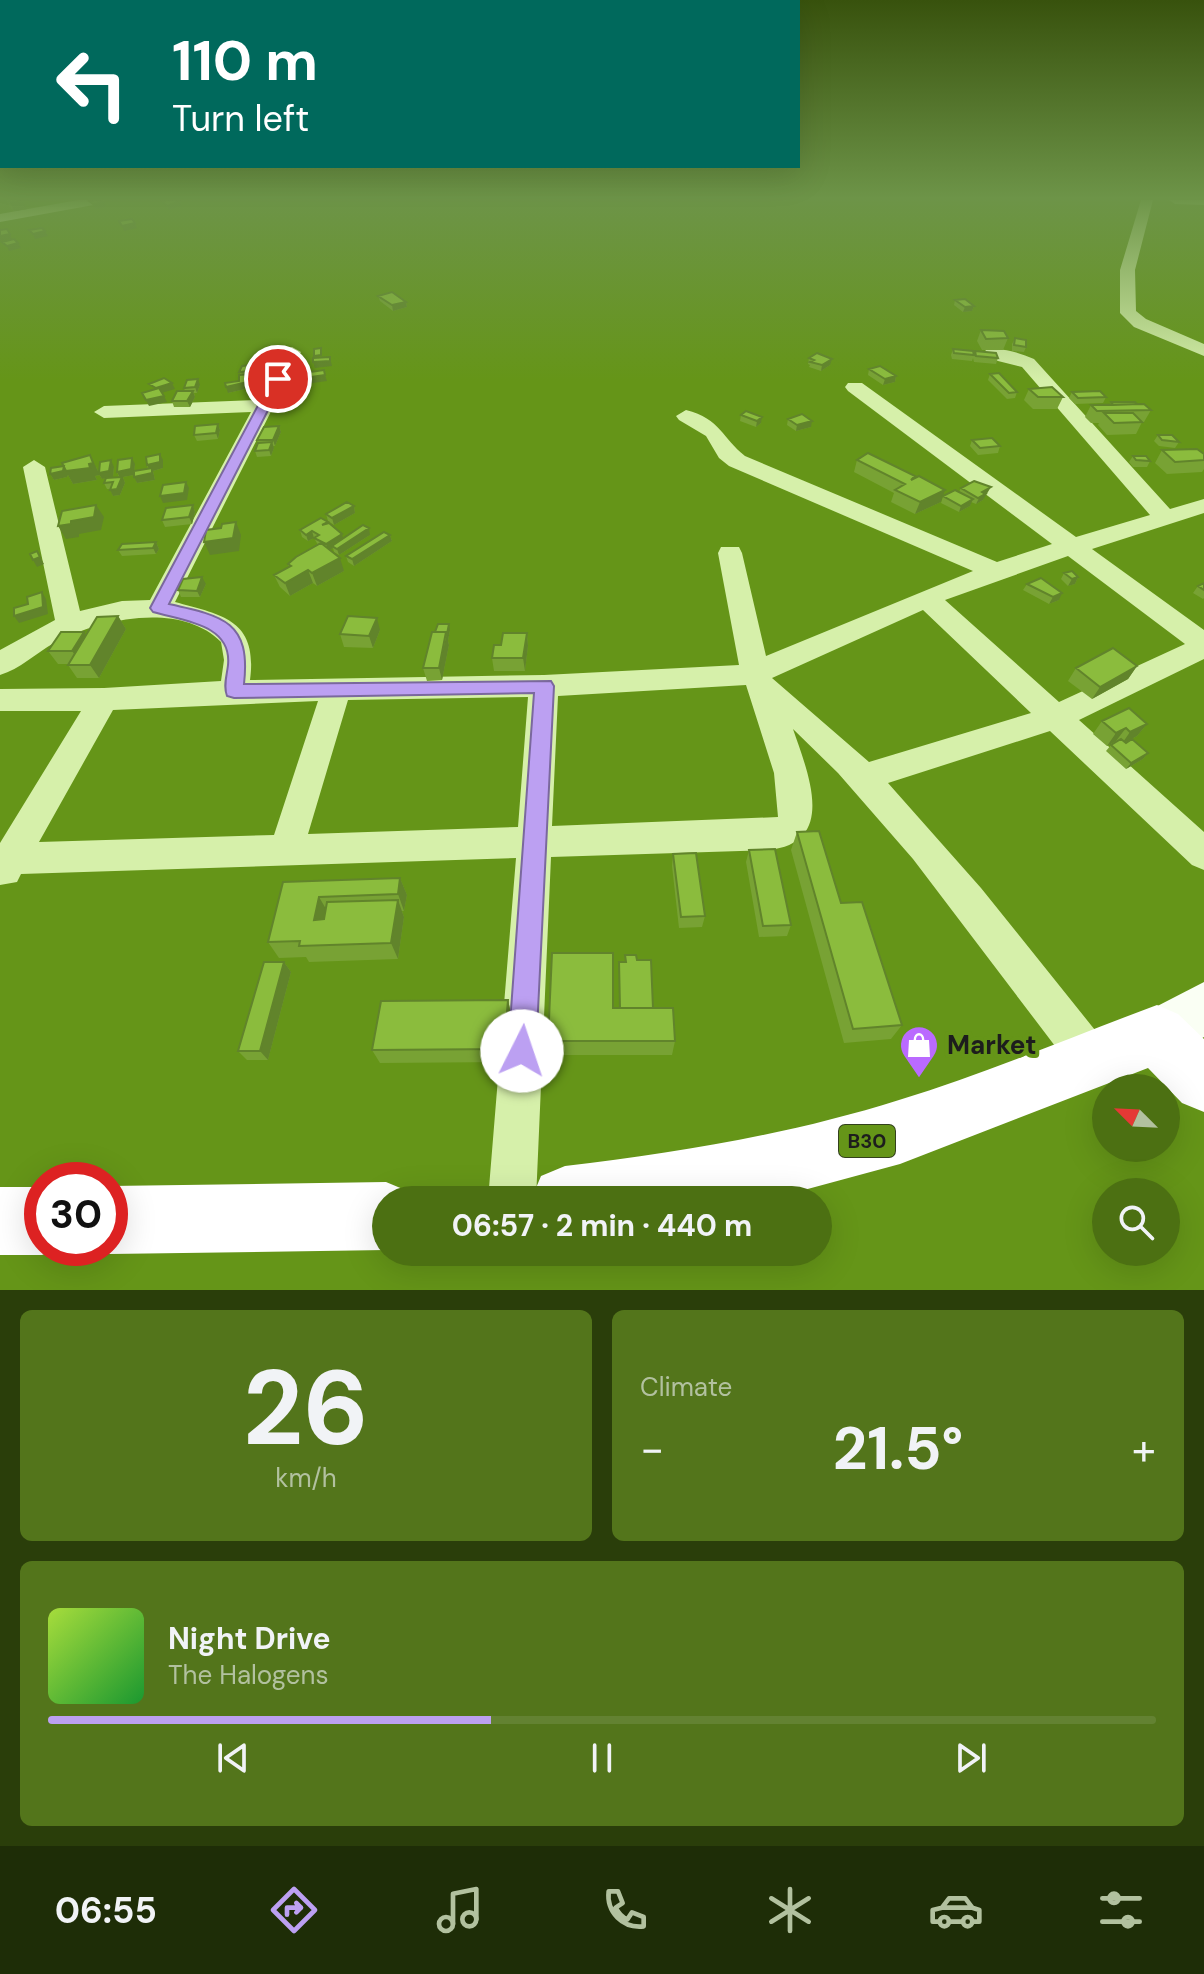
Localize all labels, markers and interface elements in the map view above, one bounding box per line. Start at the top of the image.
text: 110 m [172,24,318,97]
icon: left [40,32,144,136]
text: Turn left [172,95,309,142]
pin [244,345,312,413]
icon: arrive [256,357,300,401]
position arrow [480,1009,564,1093]
shop icon: Market [898,1024,940,1079]
place label: Market [947,1028,1037,1062]
north arrow [1092,1074,1180,1162]
map controls [1092,1074,1180,1266]
road number: B30 [839,1125,895,1157]
speed limit sign: 30 [24,1162,128,1266]
button: search [1092,1178,1180,1266]
text: 06:57 · 2 min · 440 m [452,1206,752,1245]
text: 26 [243,1341,369,1476]
text: Climate [640,1370,732,1404]
text: 21.5° [833,1409,963,1488]
text: − [640,1420,664,1478]
text: + [1132,1420,1156,1478]
text: km/h [275,1461,337,1495]
text: Night Drive [168,1619,331,1658]
text: The Halogens [168,1658,328,1692]
icon: previous [211,1736,255,1780]
icon: pause [580,1736,624,1780]
icon: next [949,1736,993,1780]
icon: directions [266,1882,322,1938]
icon: music [432,1882,488,1938]
icon: phone [597,1882,653,1938]
icon: climate [762,1882,818,1938]
icon: car [928,1882,984,1938]
icon: filters [1093,1882,1149,1938]
text: 06:55 [55,1887,157,1934]

